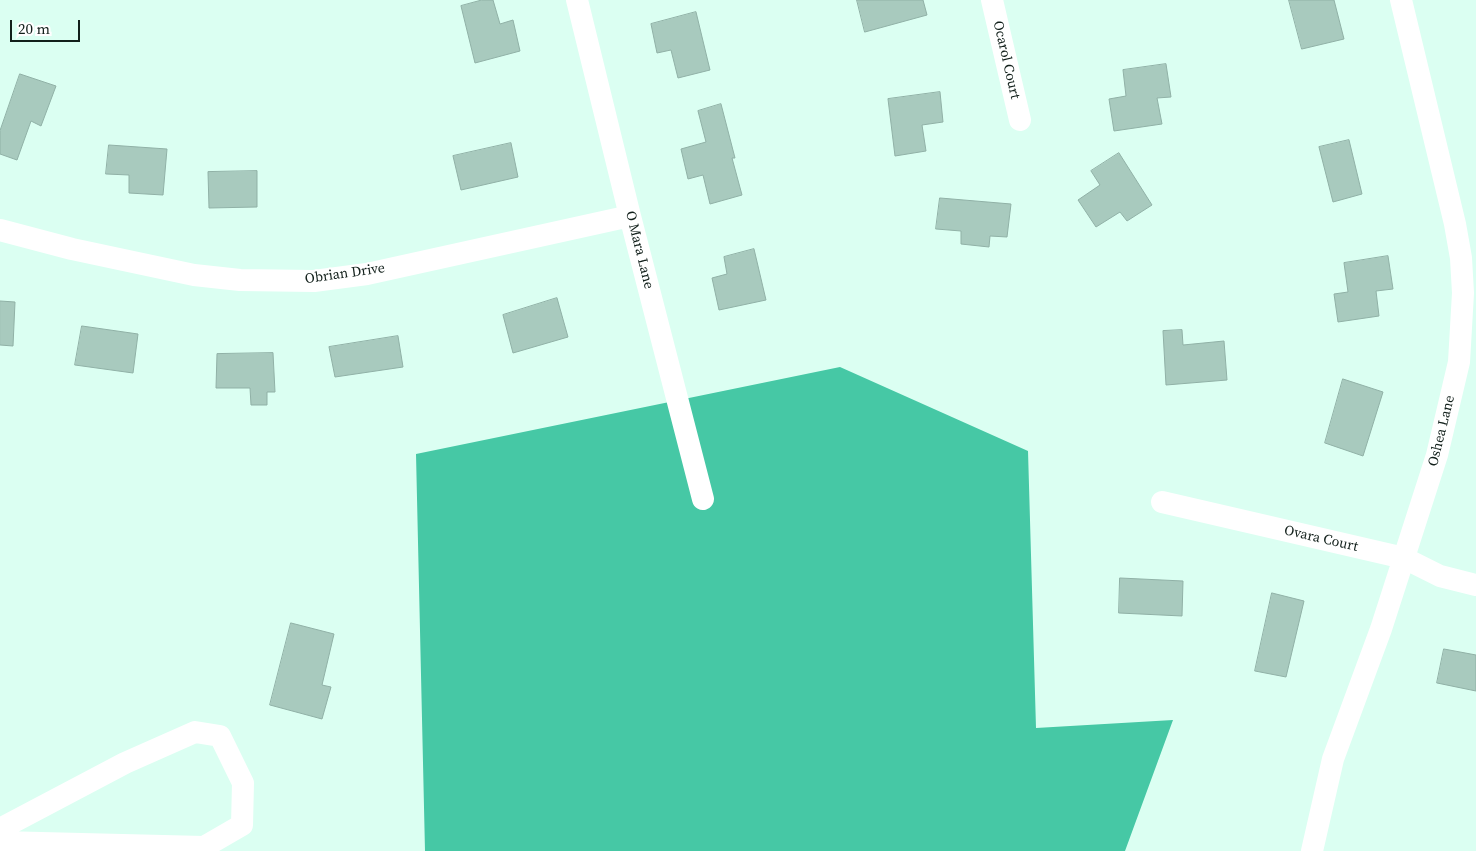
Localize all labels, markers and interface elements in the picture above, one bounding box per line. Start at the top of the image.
scale bar [12,10,82,42]
text: 20 m [18,18,50,39]
street label: Ocarol Court [989,19,1023,101]
street label: O Mara Lane [621,209,657,291]
street label: Obrian Drive [304,260,386,288]
street label: Oshea Lane [1425,394,1459,468]
street label: Ovara Court [1282,522,1360,556]

